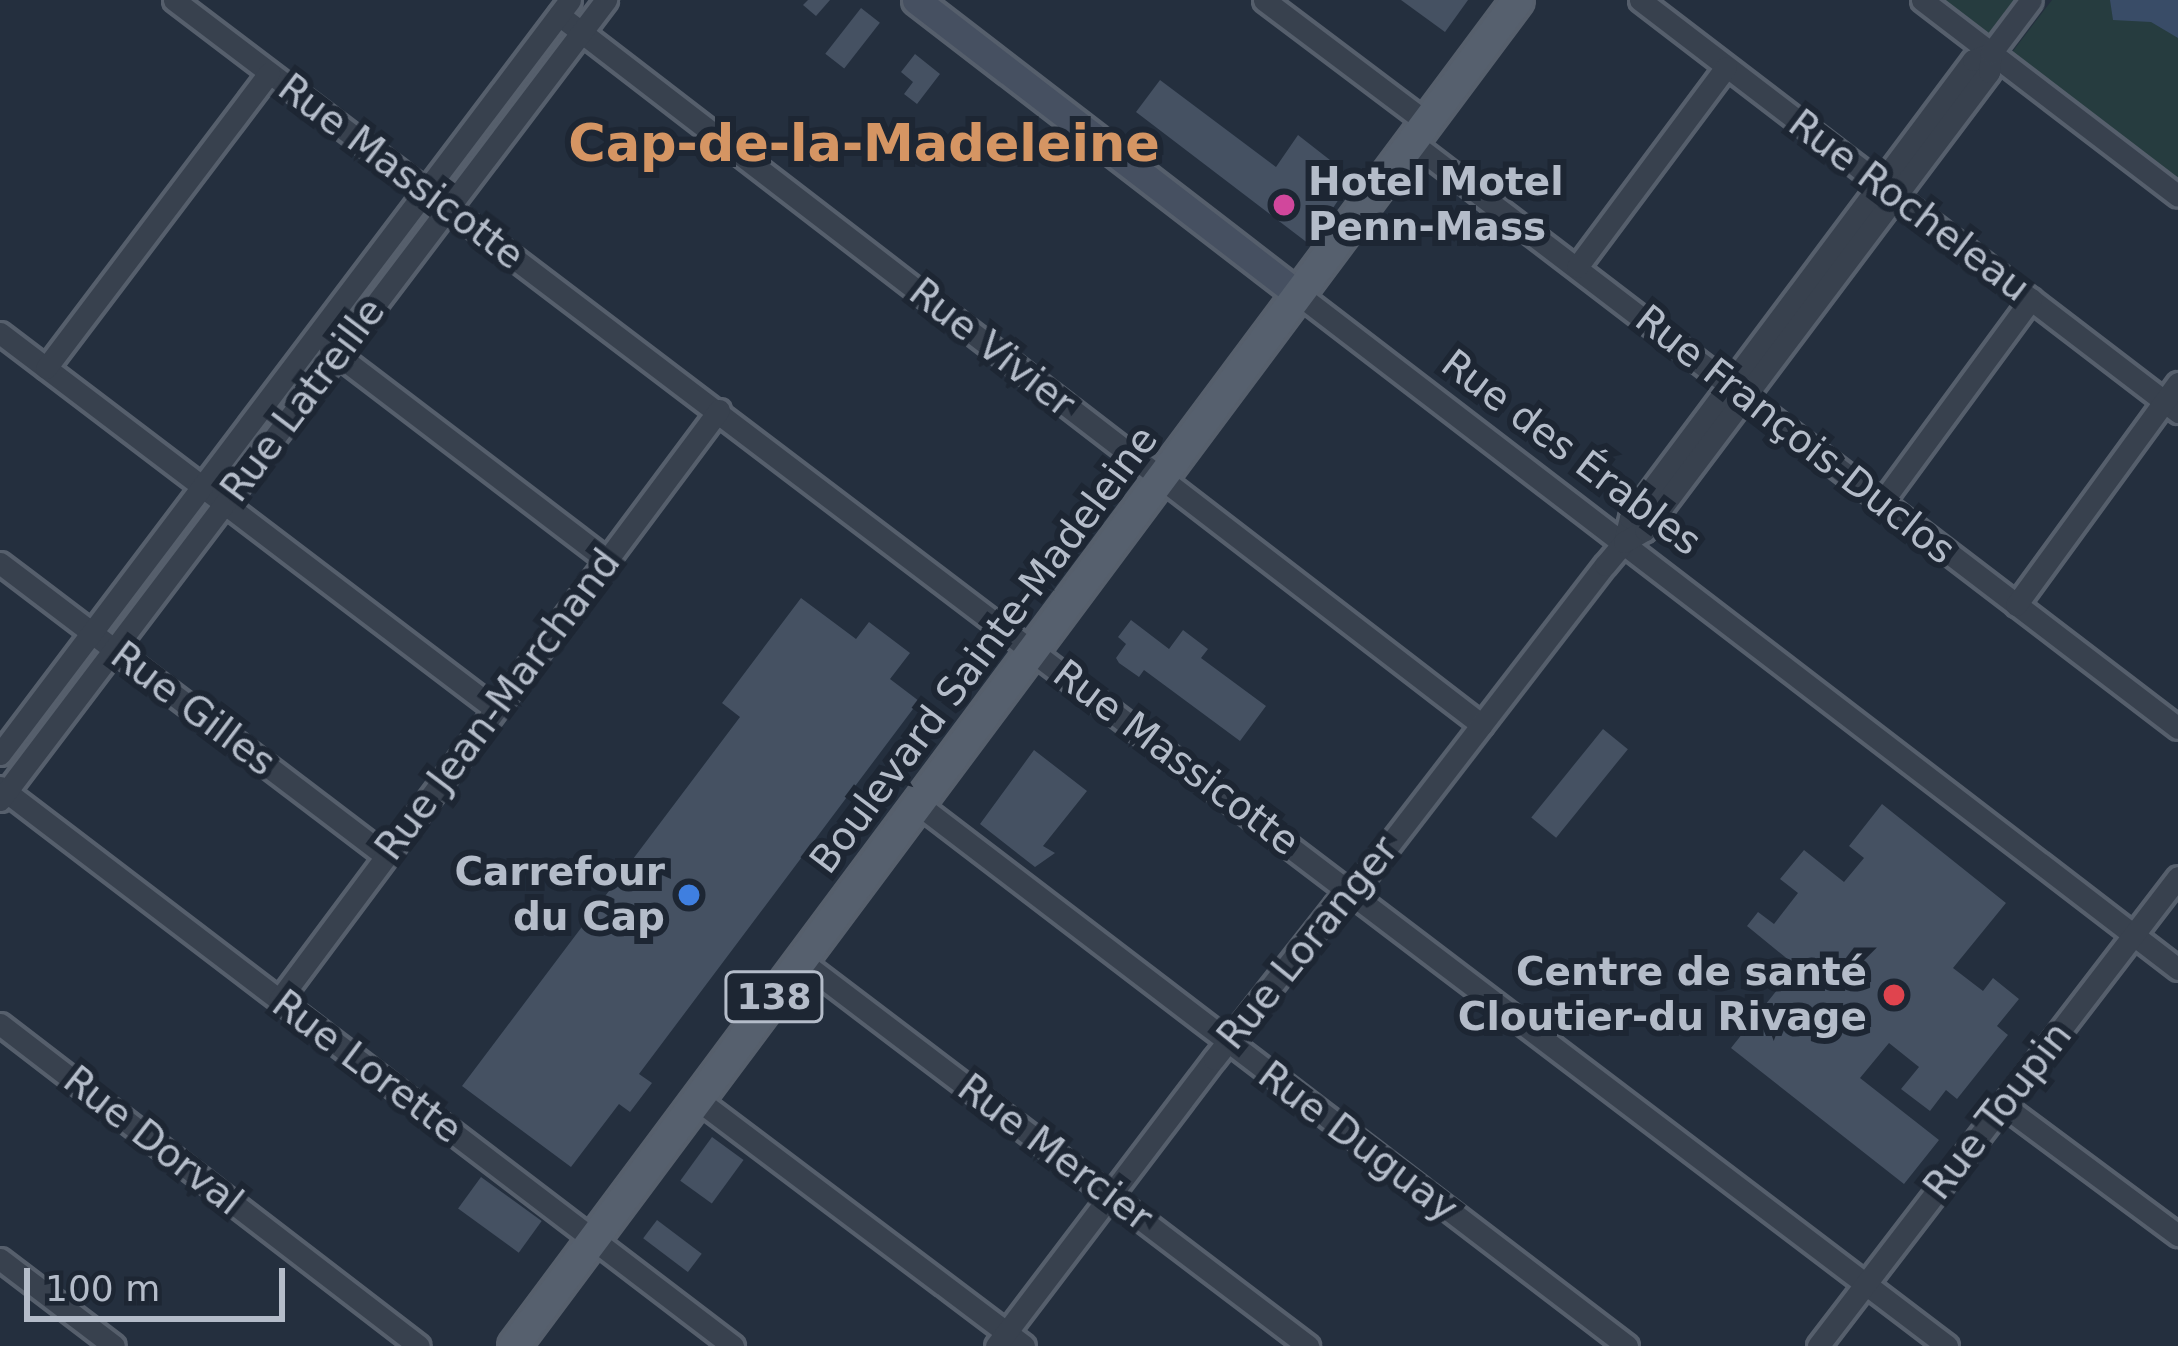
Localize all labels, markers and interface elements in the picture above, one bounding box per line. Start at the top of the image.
street label: Rue Massicotte [269,64,533,280]
street label: Rue Rocheleau [1779,100,2039,312]
district label: Cap-de-la-Madeleine [568,113,1160,175]
place label: Hotel Motel Penn-Mass [1308,160,1564,251]
marker: Hotel Motel Penn-Mass [1271,192,1297,218]
street label: Rue Vivier [900,269,1084,427]
street label: Rue Latreille [211,289,395,511]
street label: Rue François-Duclos [1626,296,1964,574]
street label: Rue des Érables [1432,340,1710,566]
street label: Boulevard Sainte-Madeleine [800,417,1168,883]
street label: Rue Jean-Marchand [366,540,630,870]
street label: Rue Gilles [102,632,284,786]
street label: Rue Massicotte [1044,650,1308,866]
street label: Rue Loranger [1208,827,1408,1059]
place label: Carrefour du Cap [454,850,665,941]
marker: Carrefour du Cap [676,882,702,908]
place label: Centre de santé Cloutier-du Rivage [1458,950,1867,1041]
road number: 138 [723,967,825,1027]
marker: Centre de santé Cloutier-du Rivage [1878,979,1910,1011]
street label: Rue Lorette [263,981,471,1153]
street label: Rue Toupin [1914,1013,2082,1209]
street label: Rue Duguay [1249,1052,1467,1232]
street label: Rue Dorval [54,1057,252,1225]
street label: Rue Mercier [948,1065,1162,1241]
scale bar [30,1244,291,1318]
text: 100 m [45,1268,160,1309]

